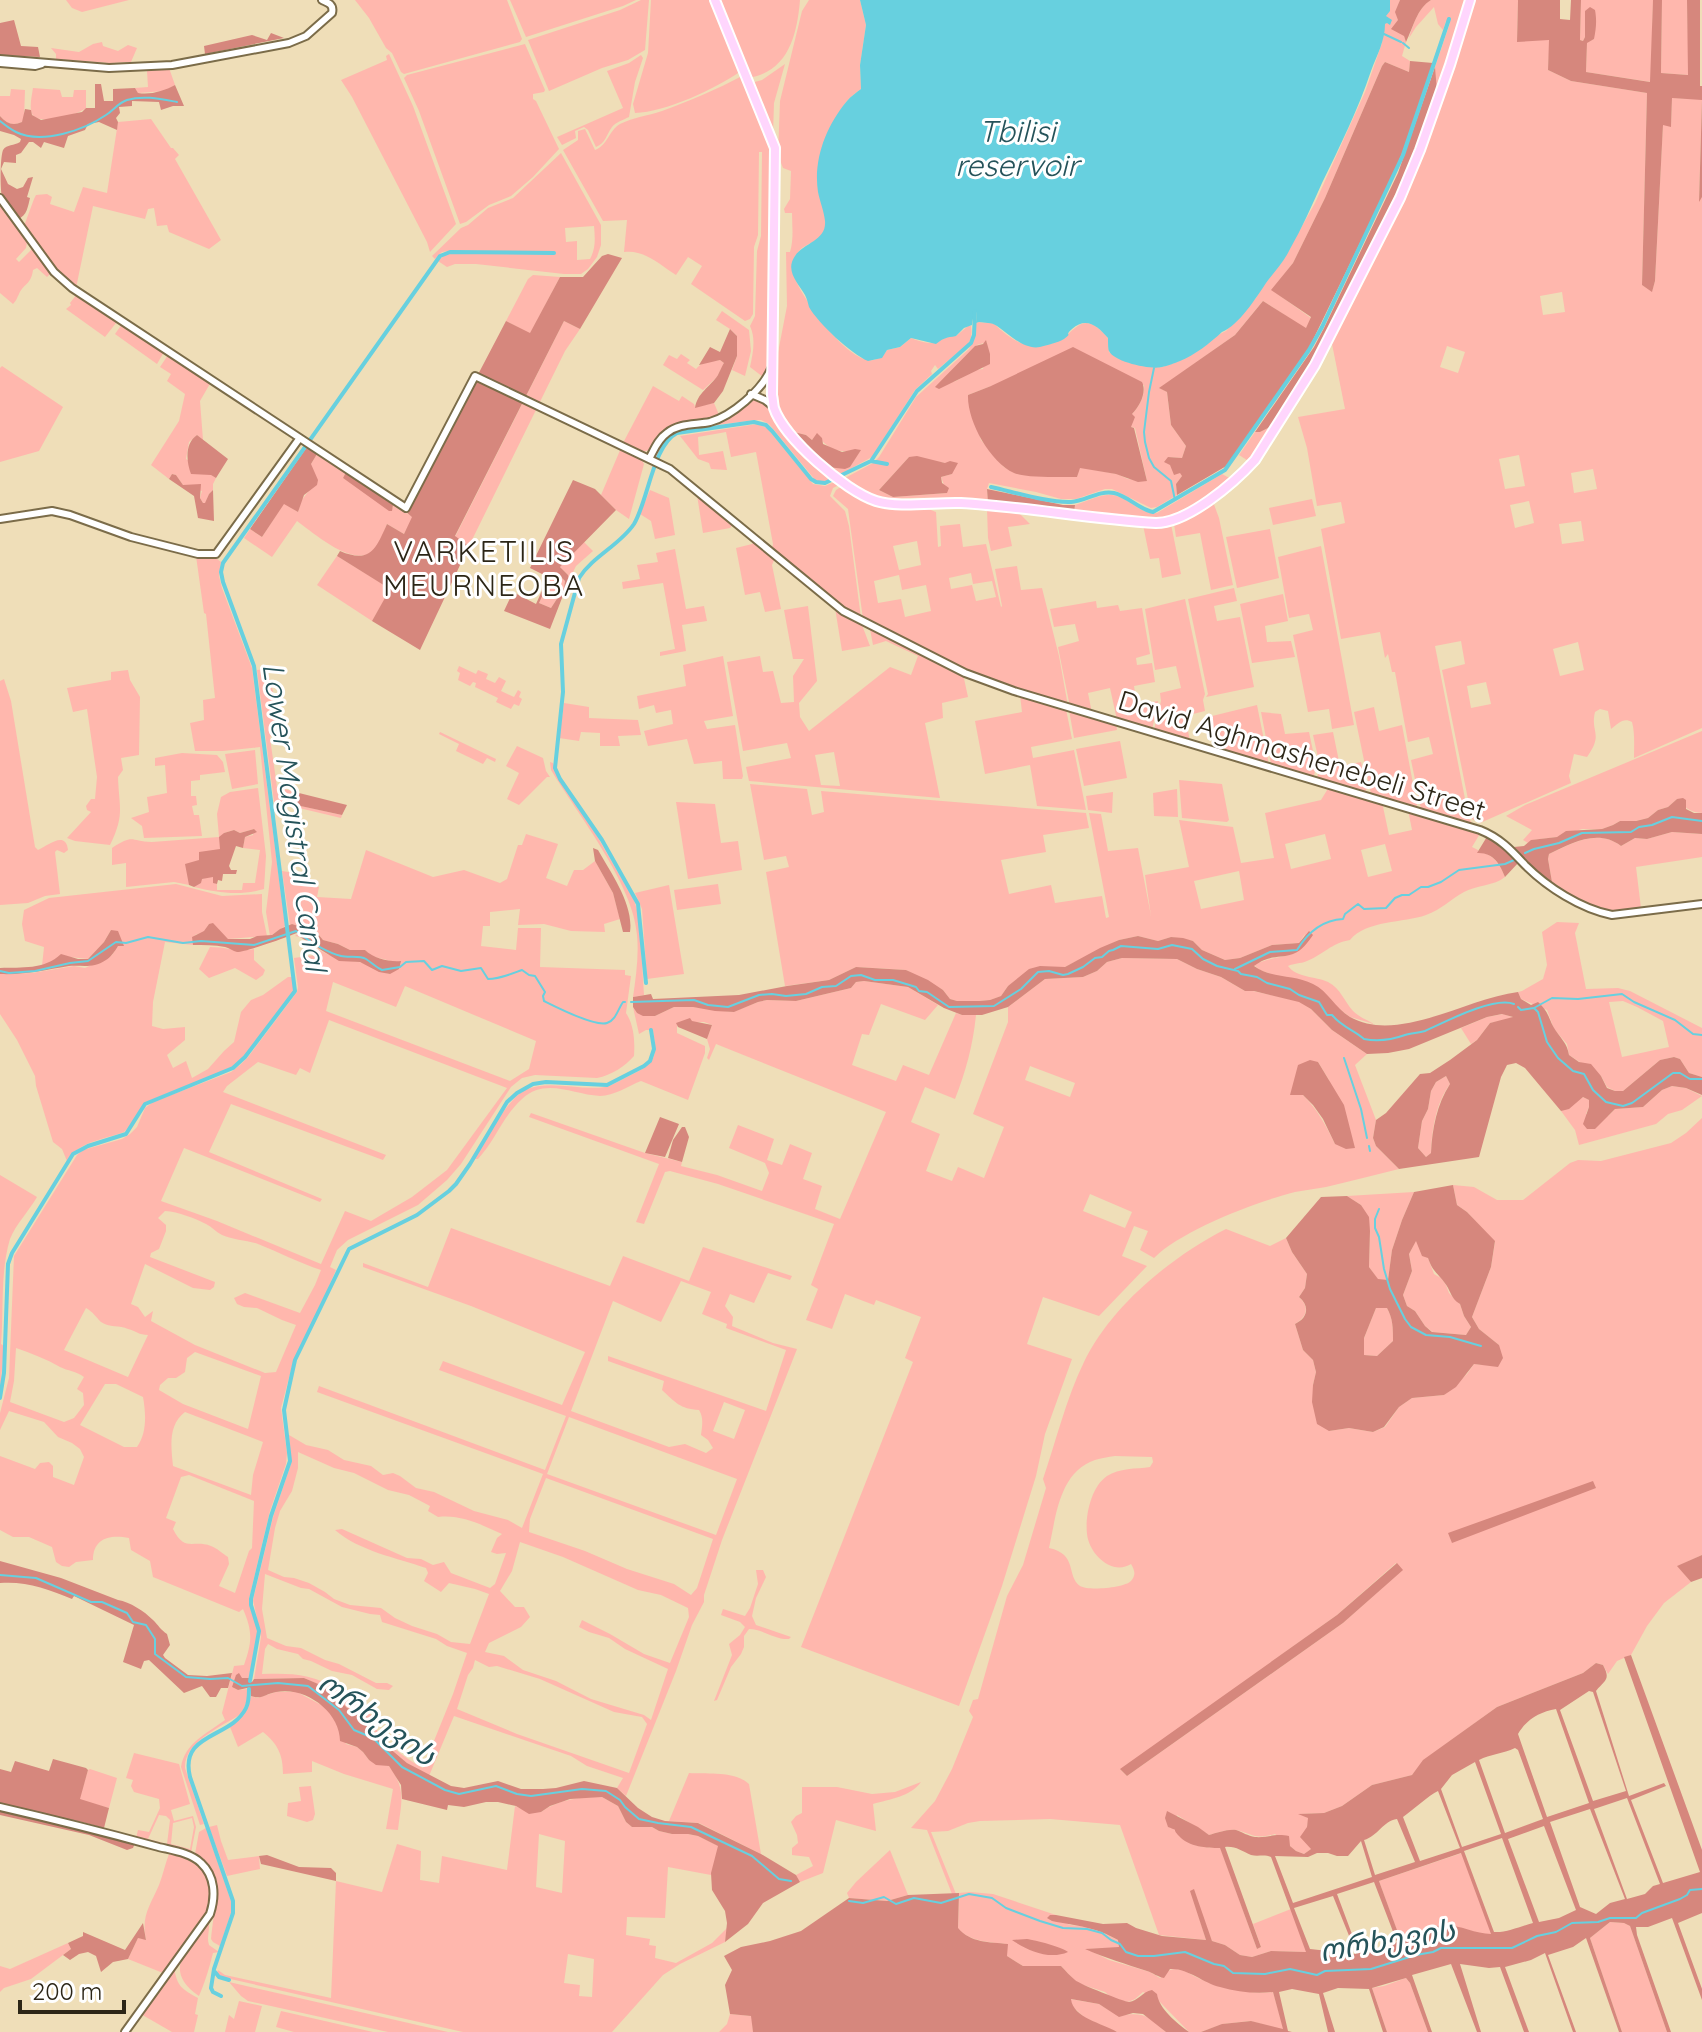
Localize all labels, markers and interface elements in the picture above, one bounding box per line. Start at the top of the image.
water label: Tbilisi reservoir [955,112,1082,184]
district label: VARKETILIS MEURNEOBA [383,532,585,604]
water label: Lower Magistral Canal [255,661,336,976]
street label: David Aghmashenebeli Street [1114,682,1490,827]
water label: ორხევის [311,1663,445,1774]
water label: ორხევის [1317,1910,1458,1969]
scale bar [20,1964,124,2014]
text: 200 m [32,1976,102,2006]

